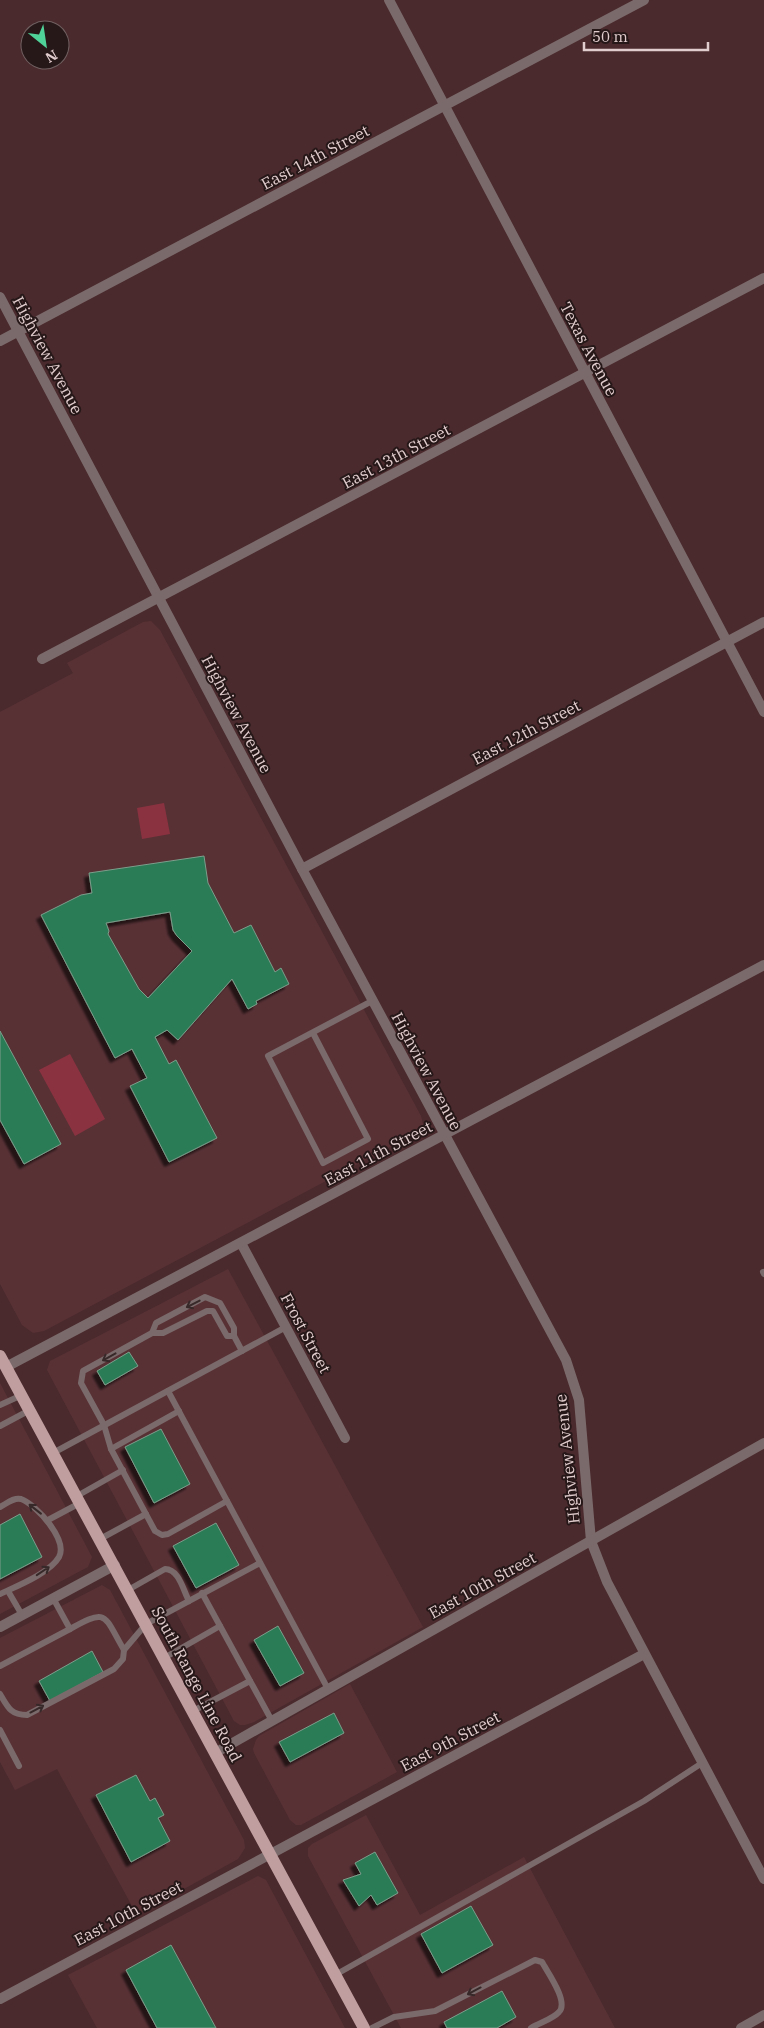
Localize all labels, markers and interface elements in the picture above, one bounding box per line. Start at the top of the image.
north arrow [20,20,70,70]
scale bar [584,20,708,52]
text: 50 m [592,27,628,46]
text: N [42,46,61,67]
street label: East 14th Street [258,120,373,194]
street label: Highview Avenue [8,293,88,417]
street label: Texas Avenue [556,299,622,399]
street label: East 13th Street [339,419,454,493]
street label: Highview Avenue [197,652,277,776]
street label: East 12th Street [469,695,584,769]
street label: Highview Avenue [387,1009,467,1133]
street label: East 11th Street [321,1116,436,1190]
street label: Frost Street [277,1290,336,1377]
one-way arrow [185,1299,200,1309]
one-way arrow [102,1353,117,1362]
street label: Highview Avenue [550,1393,584,1525]
one-way arrow [29,1504,42,1515]
street label: East 10th Street [425,1547,539,1623]
one-way arrow [36,1566,50,1576]
street label: South Range Line Road [147,1603,247,1766]
one-way arrow [30,1704,45,1714]
street label: East 9th Street [397,1706,504,1776]
street label: East 10th Street [71,1876,186,1950]
one-way arrow [466,1986,481,1996]

